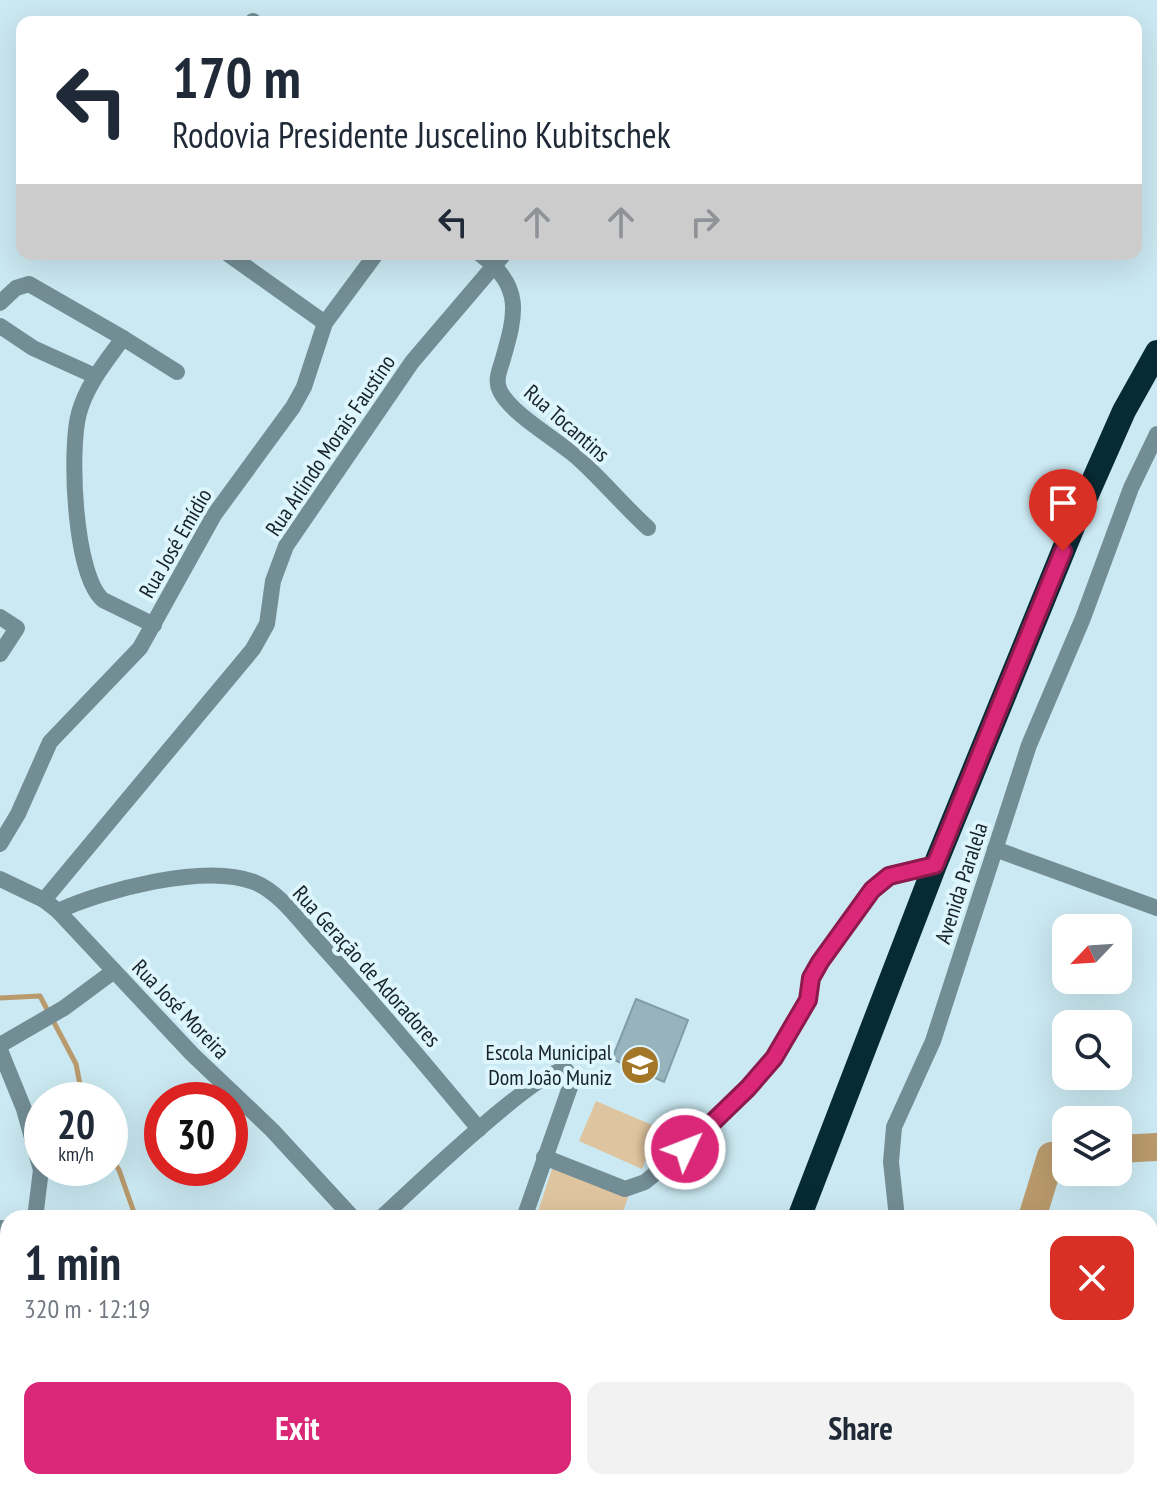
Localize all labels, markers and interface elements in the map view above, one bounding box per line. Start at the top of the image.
text: 170 m [172,41,301,113]
icon: left [40,48,144,152]
text: Rodovia Presidente Juscelino Kubitschek [172,111,671,158]
icon: left [431,200,475,244]
icon: ahead [515,200,559,244]
icon: ahead [599,200,643,244]
icon: right [683,200,727,244]
street label: Rua Arlindo Morais Faustino [259,349,401,541]
street label: Rua Tocantins [518,378,616,468]
pin [1029,469,1097,551]
icon: arrive [1041,481,1085,525]
street label: Rua José Emídio [132,483,218,603]
street label: Avenida Paralela [928,819,994,947]
street label: Rua Geração de Adoradores [287,879,447,1053]
north arrow [1052,914,1132,994]
map controls [1052,914,1132,1186]
street label: Rua José Moreira [127,953,235,1065]
button: search [1052,1010,1132,1090]
place label: Escola Municipal Dom João Muniz [485,1038,613,1091]
school or university icon: Escola Municipal Dom João Muniz [619,1044,661,1086]
speed limit sign: 30 [144,1082,248,1186]
text: 20 [57,1098,95,1150]
button: layers [1052,1106,1132,1186]
position arrow [643,1107,727,1191]
text: km/h [58,1141,94,1167]
text: 1 min [24,1231,121,1293]
button: close [1050,1236,1134,1320]
text: 320 m · 12:19 [24,1292,150,1325]
button: Exit [24,1382,571,1474]
button: Share [587,1382,1134,1474]

